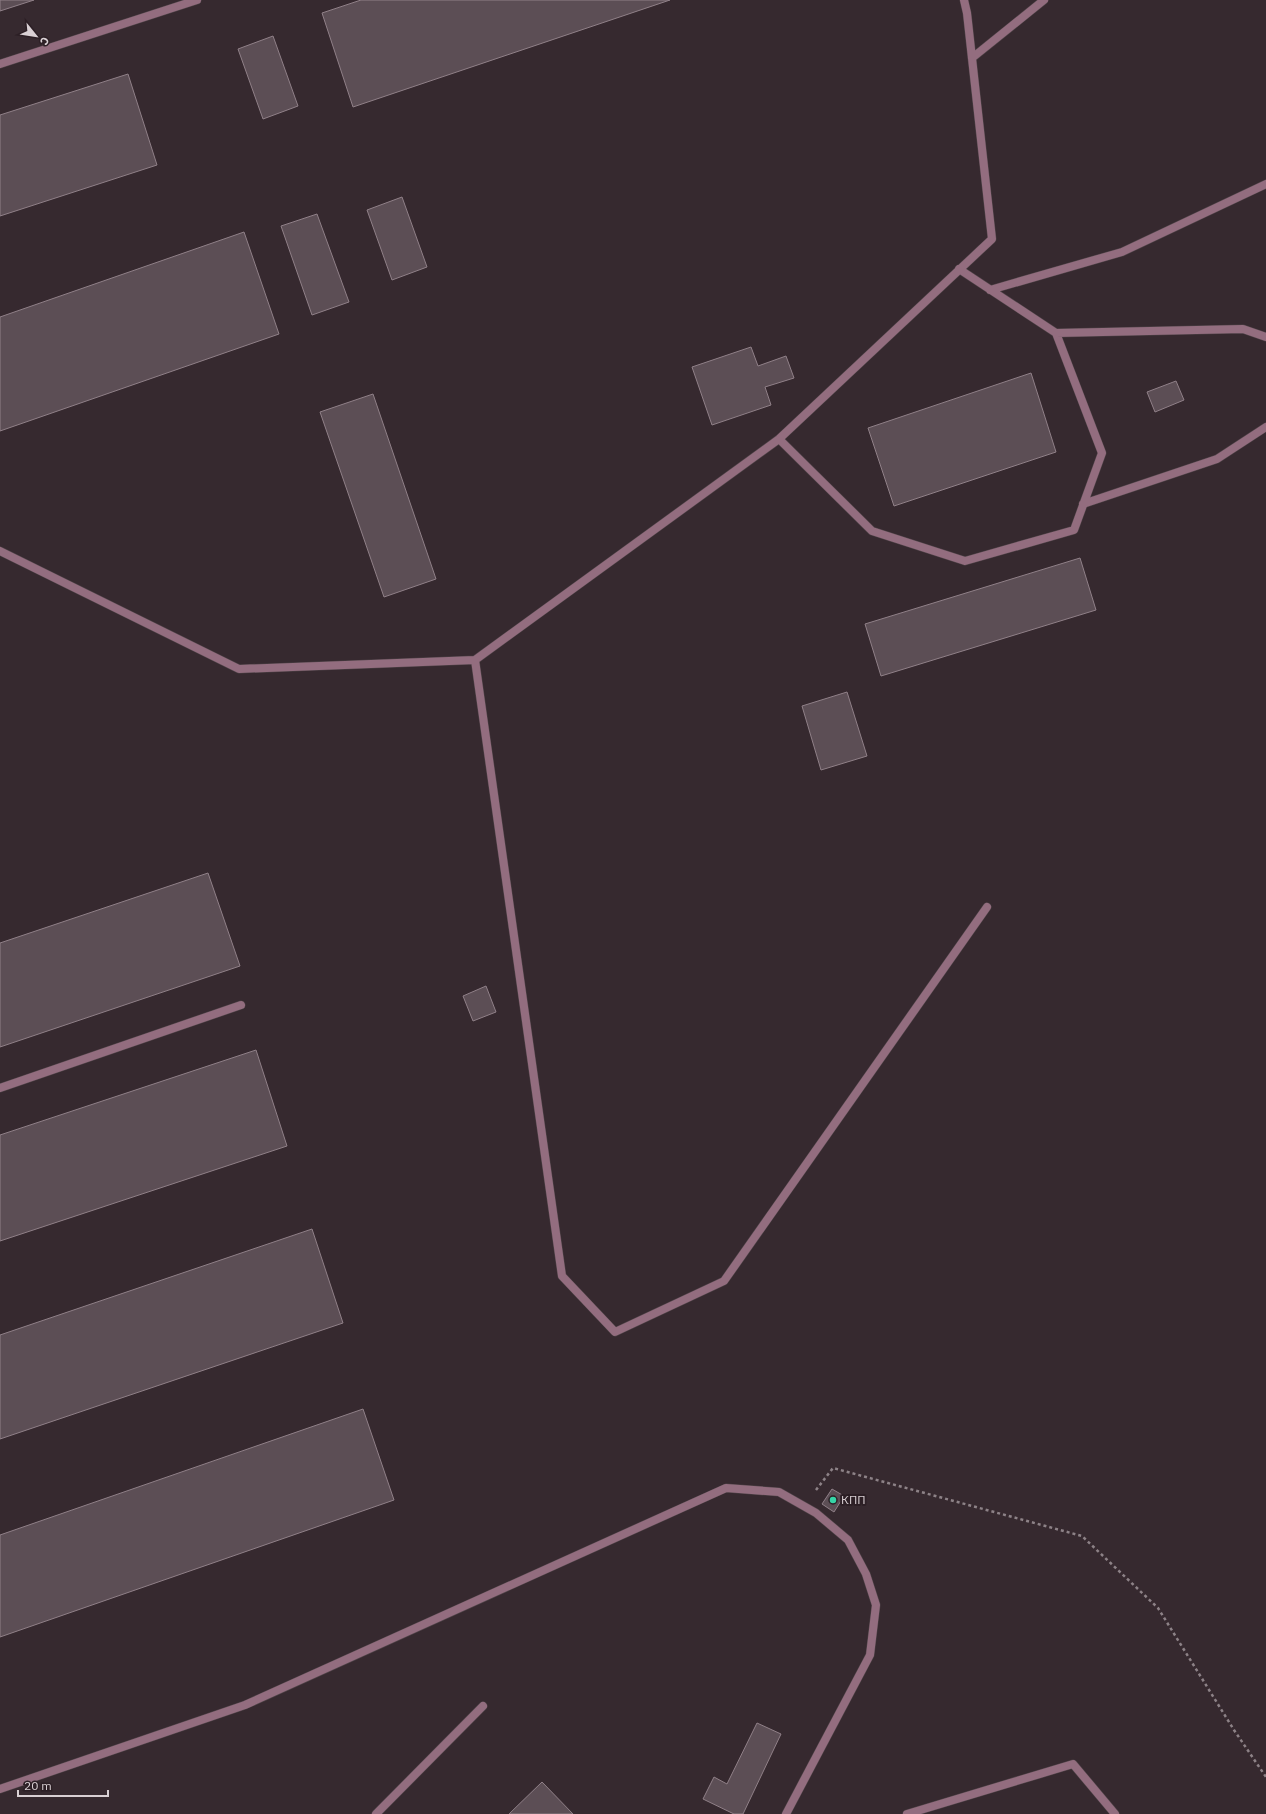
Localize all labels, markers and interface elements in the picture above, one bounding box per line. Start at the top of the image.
north arrow [16,16,56,56]
text: С [37,34,53,48]
place label: КПП [841,1492,866,1507]
marker: КПП [828,1495,838,1505]
scale bar [18,1772,108,1798]
text: 20 m [24,1778,52,1793]

